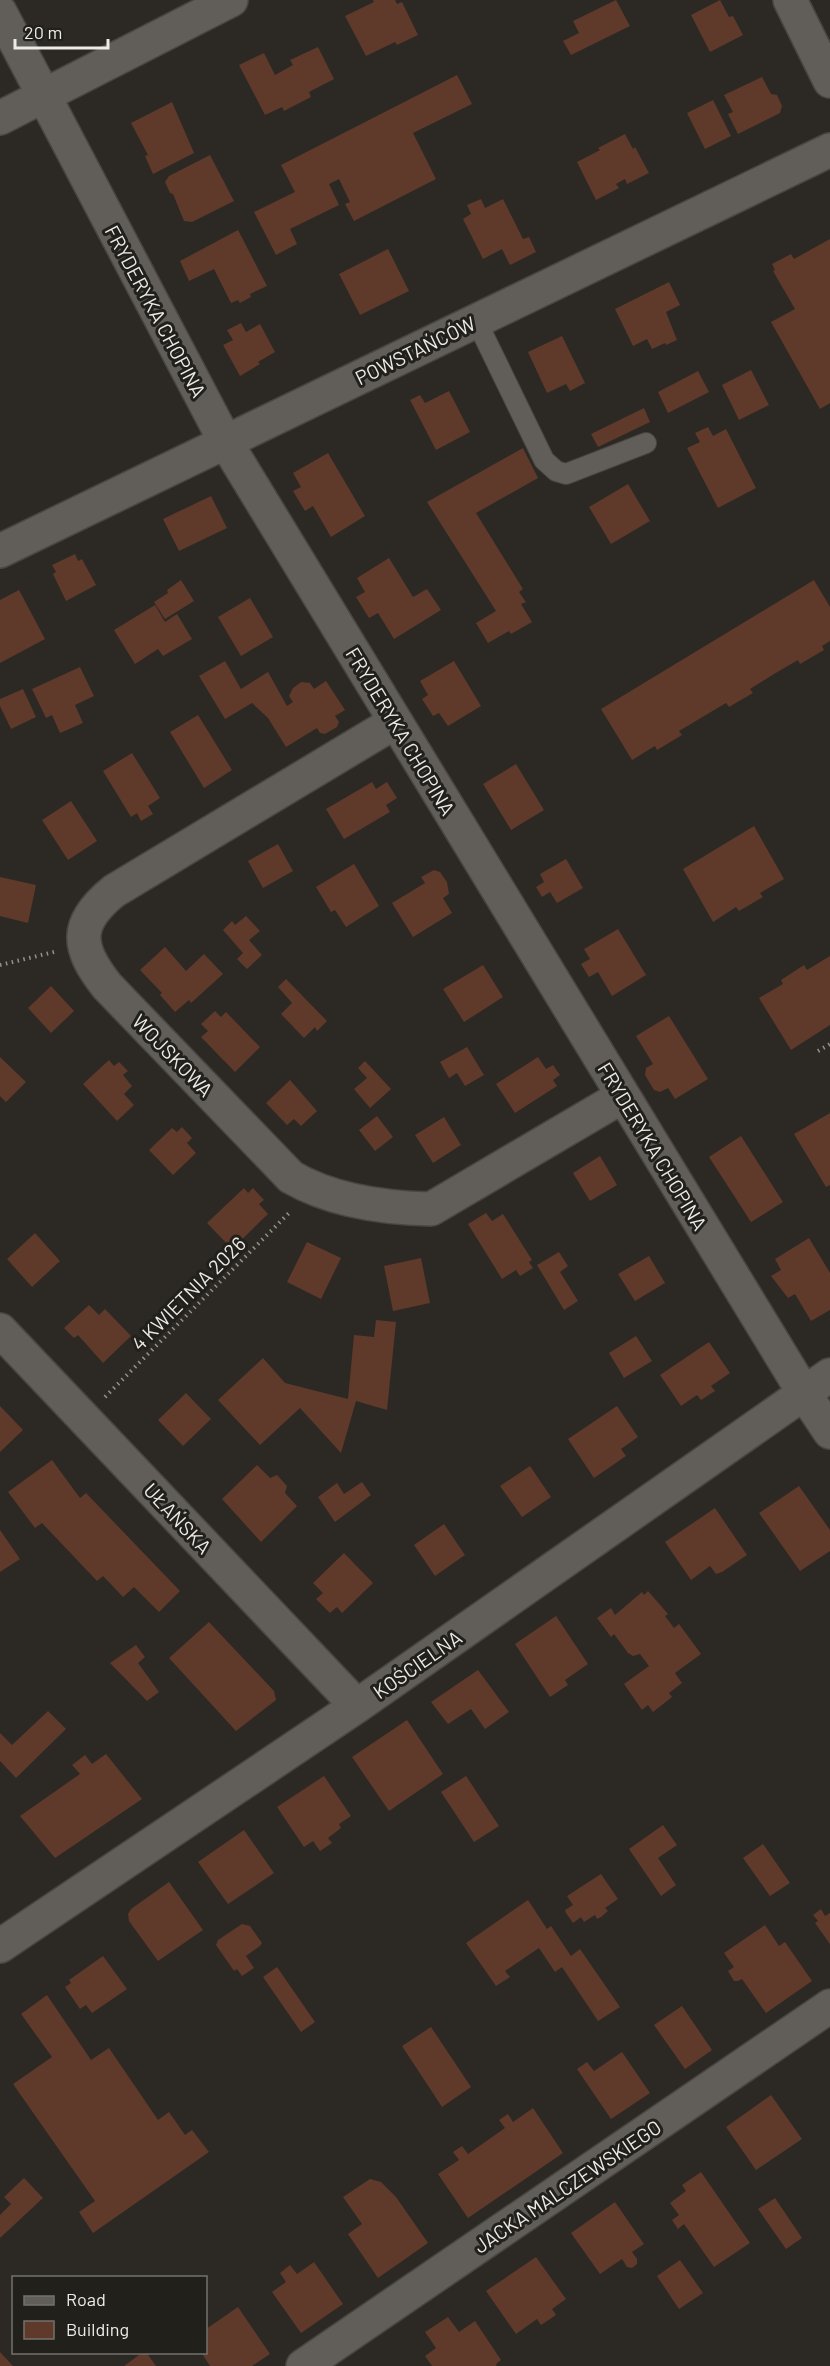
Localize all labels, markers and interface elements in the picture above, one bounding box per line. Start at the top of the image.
scale bar [15,12,108,50]
text: 20 m [24,21,62,43]
street label: FRYDERYKA CHOPINA [100,221,212,401]
street label: POWSTAŃCÓW [351,310,479,389]
street label: FRYDERYKA CHOPINA [341,643,461,819]
street label: WOJSKOWA [128,1009,218,1101]
street label: FRYDERYKA CHOPINA [593,1058,713,1234]
street label: 4 KWIETNIA 2026 [126,1231,250,1355]
street label: UŁAŃSKA [139,1478,217,1558]
street label: KOŚCIELNA [368,1625,466,1703]
street label: JACKA MALCZEWSKIEGO [469,2114,665,2258]
legend [12,2276,207,2354]
text: Road [66,2288,106,2310]
text: Building [66,2318,129,2340]

